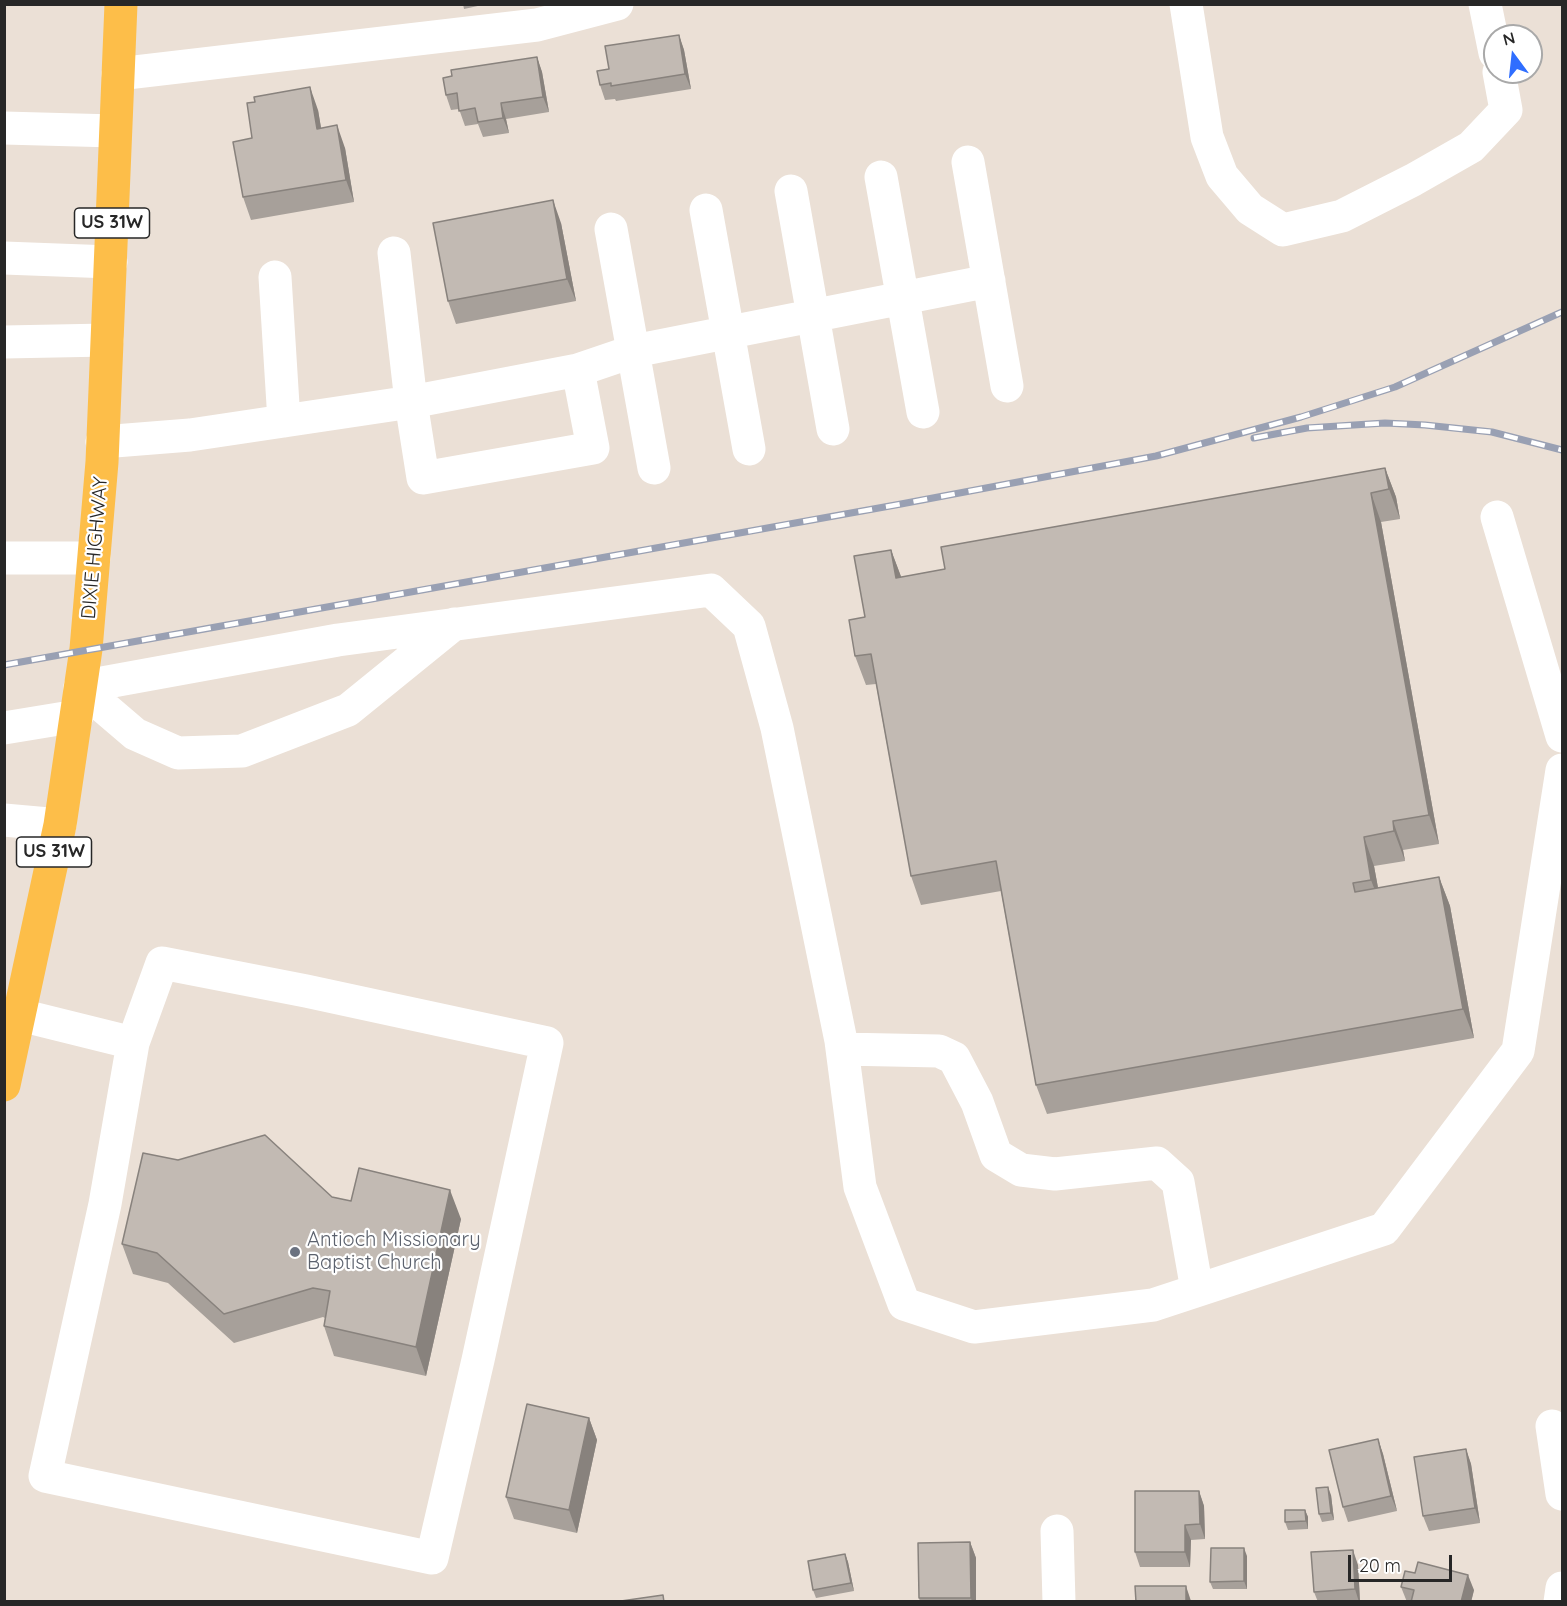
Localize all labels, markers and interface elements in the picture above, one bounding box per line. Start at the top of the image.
north arrow [1483,24,1543,84]
text: N [1501,27,1517,50]
road number: US 31W [74,208,150,238]
street label: DIXIE HIGHWAY [77,476,113,620]
road number: US 31W [16,837,92,867]
place label: Antioch Missionary Baptist Church [307,1228,480,1275]
marker: Antioch Missionary Baptist Church [288,1245,302,1259]
scale bar [1351,1543,1454,1581]
text: 20 m [1359,1554,1401,1577]

